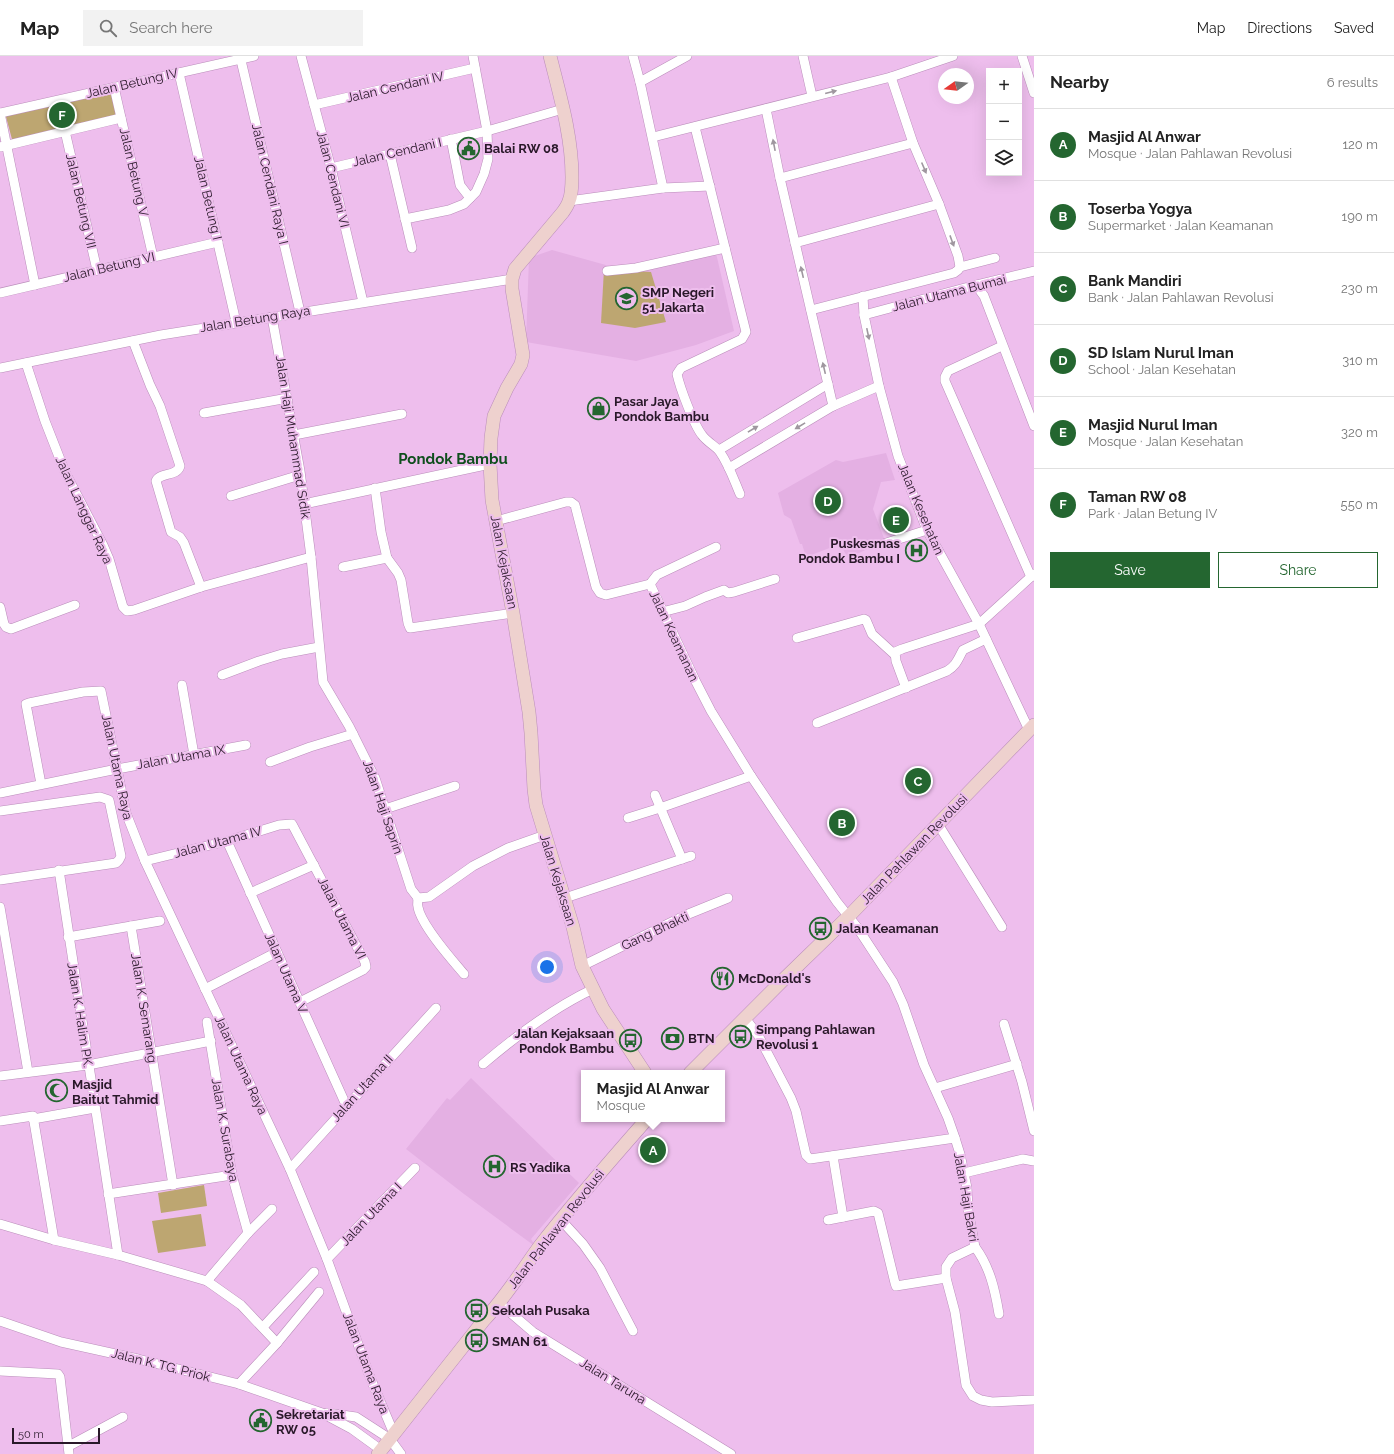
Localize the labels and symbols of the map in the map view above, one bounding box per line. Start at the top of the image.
street label: Jalan Betung IV [85,65,180,101]
street label: Jalan Cendani IV [345,68,445,106]
north arrow [938,68,974,104]
one-way arrow [825,88,837,94]
pin: F [49,100,75,130]
street label: Jalan Cendani Raya I [249,122,291,246]
street label: Jalan Betung V [117,126,152,218]
street label: Jalan Cendani VI [314,129,352,229]
street label: Jalan Cendani I [351,134,443,170]
public building icon: Balai RW 08 [456,135,482,161]
one-way arrow [770,139,776,151]
place label: Balai RW 08 [484,141,559,156]
street label: Jalan Betung VII [63,152,99,250]
street label: Jalan Betung I [191,155,225,241]
one-way arrow [921,162,927,174]
one-way arrow [950,235,956,247]
street label: Jalan Betung VI [62,249,156,285]
one-way arrow [799,266,805,278]
street label: Jalan Utama Bumai [891,272,1007,314]
place label: SMP Negeri 51 Jakarta [642,285,714,315]
school or university icon: SMP Negeri 51 Jakarta [614,286,640,312]
street label: Jalan Betung Raya [199,303,311,335]
one-way arrow [866,328,872,340]
street label: Jalan Haji Muhammad Sidik [273,354,313,520]
one-way arrow [821,362,827,374]
place label: Pasar Jaya Pondok Bambu [614,394,709,424]
shop icon: Pasar Jaya Pondok Bambu [586,395,612,421]
one-way arrow [794,422,806,429]
one-way arrow [747,426,759,433]
district label: Pondok Bambu [398,450,508,468]
street label: Jalan Langgar Raya [52,454,116,566]
street label: Jalan Kesehatan [895,461,947,557]
pin: D [815,486,841,516]
pin: E [883,505,909,535]
street label: Jalan Kejaksaan [488,514,520,610]
place label: Puskesmas Pondok Bambu I [798,536,901,566]
hospital icon: Puskesmas Pondok Bambu I [903,537,929,563]
street label: Jalan Keamanan [646,588,702,684]
street label: Jalan Utama Raya [98,713,136,821]
street label: Jalan Utama IX [136,742,227,772]
street label: Jalan Haji Saprin [360,758,406,856]
pin: C [905,766,931,796]
street label: Jalan Pahlawan Revolusi [858,791,970,907]
pin: B [829,808,855,838]
street label: Jalan Utama IV [172,823,264,861]
street label: Jalan Kejaksaan [537,832,579,928]
street label: Jalan Utama VI [315,875,369,961]
street label: Gang Bhakti [619,909,691,953]
bus stop icon: Jalan Keamanan [808,915,834,941]
place label: Jalan Keamanan [836,921,939,936]
street label: Jalan Utama V [262,930,311,1016]
street label: Jalan K. Semarang [128,952,160,1064]
your location [537,957,557,977]
street label: Jalan K. Halim PK. [64,961,96,1069]
restaurant icon: McDonald's [709,965,735,991]
place label: McDonald's [738,971,811,986]
street label: Jalan Utama Raya [211,1013,271,1117]
place label: Simpang Pahlawan Revolusi 1 [756,1022,875,1052]
bus stop icon: Simpang Pahlawan Revolusi 1 [727,1023,753,1049]
bank icon: BTN [659,1025,685,1051]
place label: Jalan Kejaksaan Pondok Bambu [514,1026,614,1056]
bus stop icon: Jalan Kejaksaan Pondok Bambu [617,1027,643,1053]
place label: BTN [688,1031,715,1046]
street label: Jalan Utama II [328,1051,396,1125]
place label: Masjid Baitut Tahmid [72,1077,158,1107]
street label: Jalan K. Surabaya [209,1077,241,1183]
mosque icon: Masjid Baitut Tahmid [44,1078,70,1104]
pin: A [640,1135,666,1165]
street label: Jalan Haji Bakri [951,1151,981,1243]
hospital icon: RS Yadika [482,1154,508,1180]
place label: RS Yadika [510,1160,571,1175]
street label: Jalan Pahlawan Revolusi [505,1167,607,1291]
street label: Jalan Utama I [337,1179,405,1249]
bus stop icon: Sekolah Pusaka [464,1297,490,1323]
place label: Sekolah Pusaka [492,1303,590,1318]
street label: Jalan Utama Raya [340,1310,392,1416]
bus stop icon: SMAN 61 [464,1328,490,1354]
place label: SMAN 61 [492,1334,548,1349]
street label: Jalan K. TG. Priok [110,1345,212,1385]
street label: Jalan Taruna [577,1355,649,1407]
place label: Sekretariat RW 05 [276,1407,345,1437]
public building icon: Sekretariat RW 05 [247,1408,273,1434]
scale bar [12,1426,100,1445]

